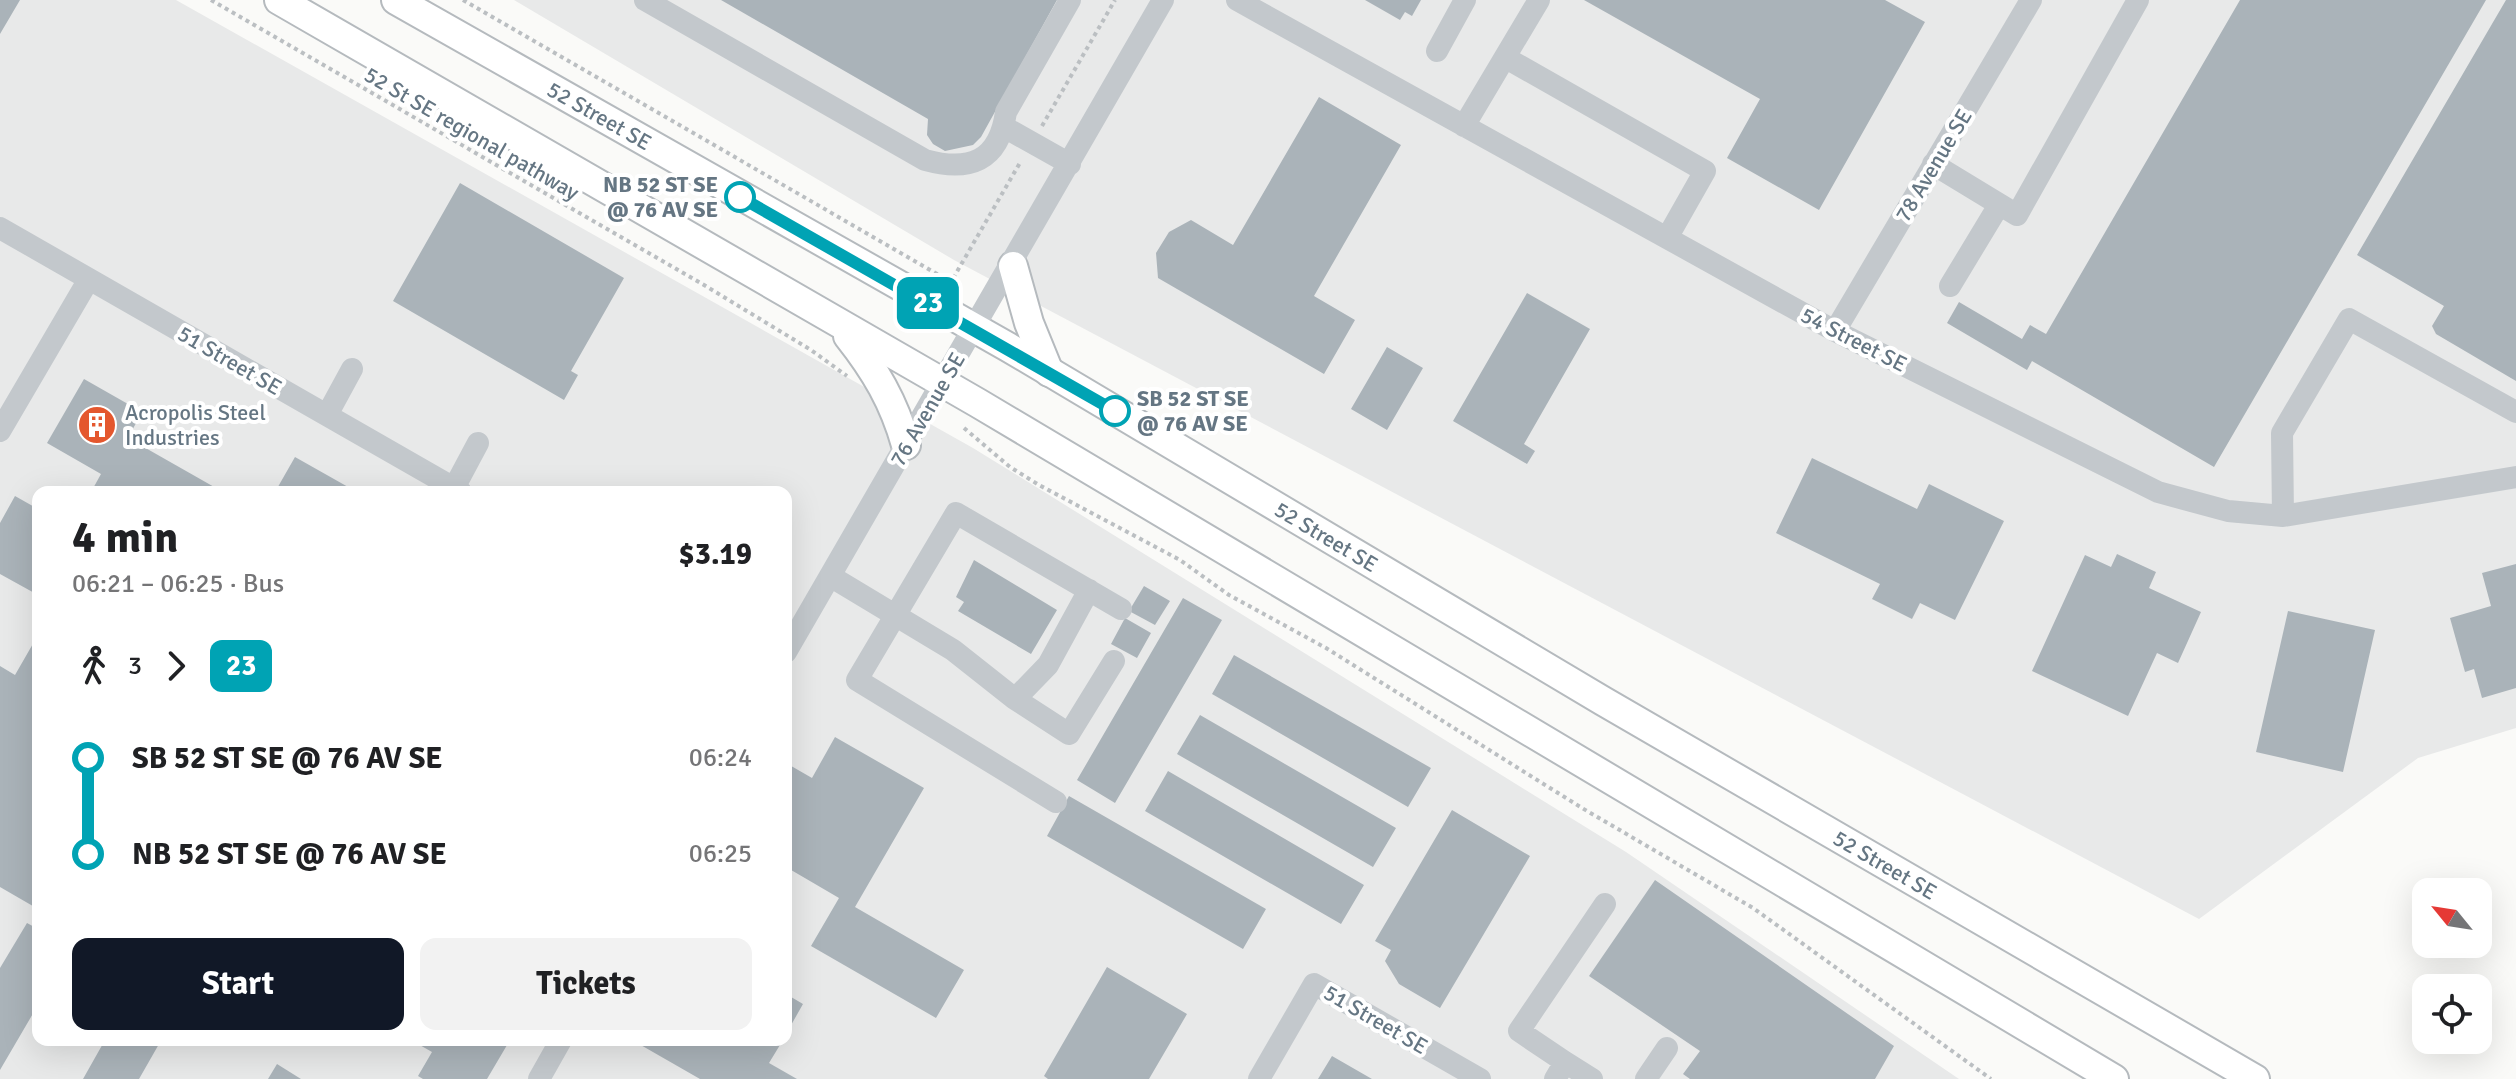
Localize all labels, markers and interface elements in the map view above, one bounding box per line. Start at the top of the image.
street label: 52 St SE regional pathway [359,61,585,206]
street label: 52 Street SE [542,76,656,156]
street label: 78 Avenue SE [1889,104,1978,227]
place label: NB 52 ST SE @ 76 AV SE [603,171,718,223]
marker: NB 52 ST SE @ 76 AV SE [725,182,755,212]
line badge: 23 [892,277,964,329]
text: 23 [913,286,943,320]
street label: 54 Street SE [1796,301,1911,378]
street label: 51 Street SE [173,320,286,401]
street label: 76 Avenue SE [884,348,971,471]
place label: SB 52 ST SE @ 76 AV SE [1137,385,1249,437]
marker: SB 52 ST SE @ 76 AV SE [1100,396,1130,426]
place label: Acropolis Steel Industries [125,399,266,451]
building icon: Acropolis Steel Industries [76,404,118,446]
street label: 52 Street SE [1270,496,1383,578]
text: 4 min [72,511,178,565]
text: $3.19 [679,536,752,573]
text: 06:21 – 06:25 · Bus [72,568,284,600]
icon: walk [72,644,116,688]
icon: forward [154,644,198,688]
text: 23 [226,649,256,683]
text: 3 [128,650,142,682]
text: SB 52 ST SE @ 76 AV SE [132,740,443,777]
text: 06:24 [689,742,752,774]
street label: 52 Street SE [1828,824,1942,906]
text: NB 52 ST SE @ 76 AV SE [132,836,447,873]
text: 06:25 [689,838,752,870]
north arrow [2412,878,2492,958]
map controls [2412,878,2492,1054]
button: Start [72,938,404,1030]
button: Tickets [420,938,752,1030]
button: locate [2412,974,2492,1054]
street label: 51 Street SE [1319,979,1432,1060]

